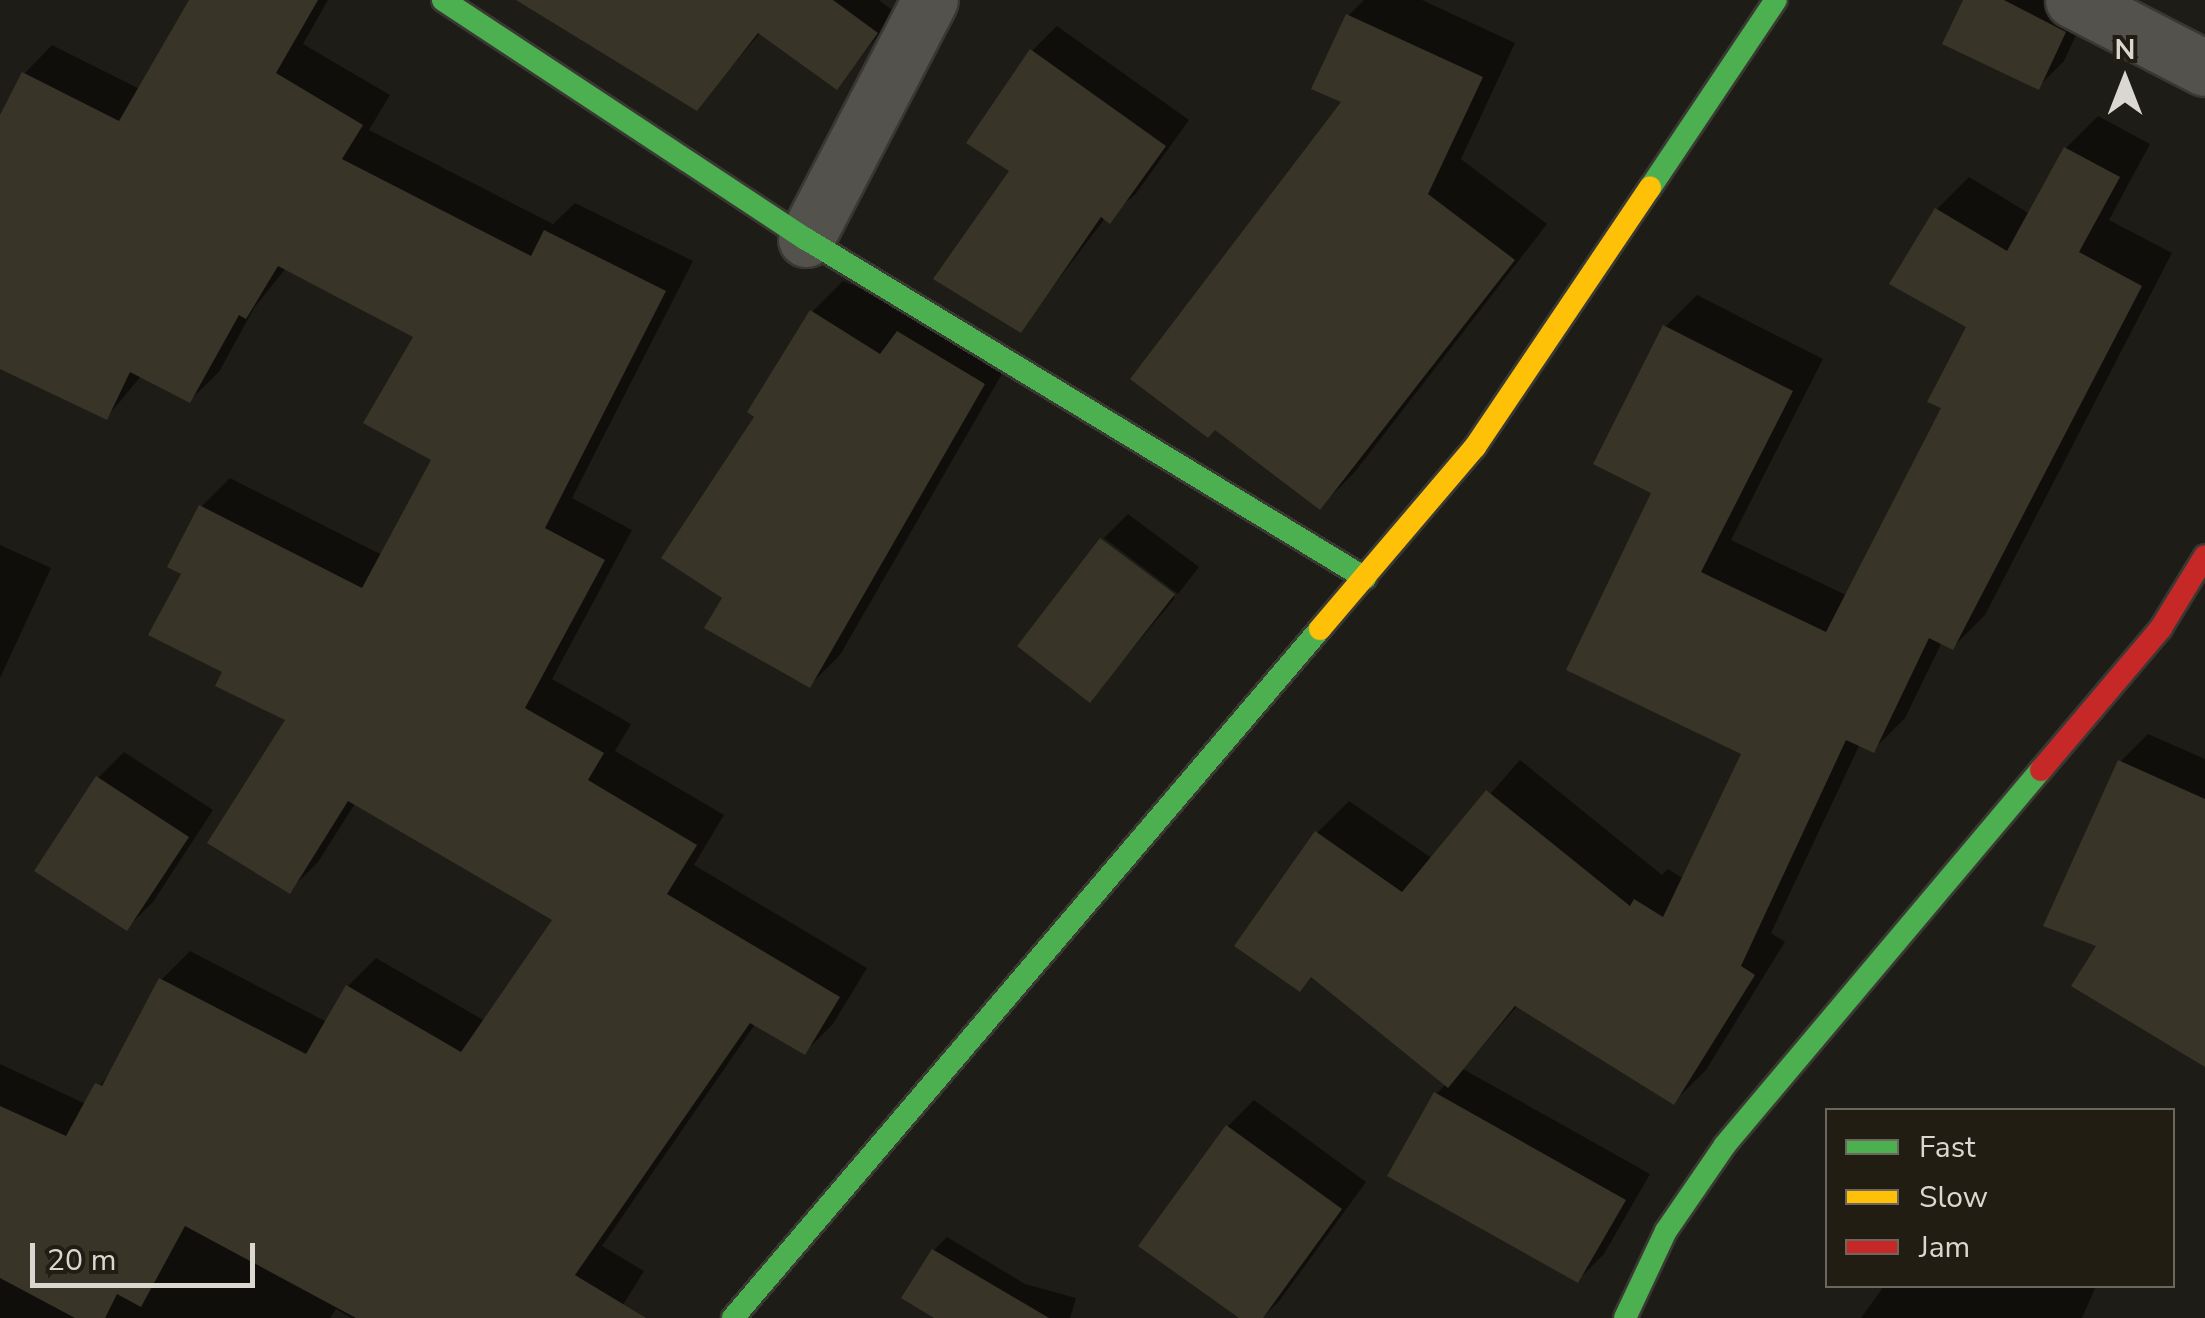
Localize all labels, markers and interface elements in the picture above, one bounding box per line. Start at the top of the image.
north arrow [2075,30,2175,130]
text: N [2115,31,2135,69]
legend [1825,1108,2175,1288]
text: Fast [1919,1127,1976,1168]
text: Slow [1919,1177,1988,1218]
scale bar [35,1223,260,1285]
text: Jam [1919,1227,1970,1268]
text: 20 m [47,1240,116,1281]

